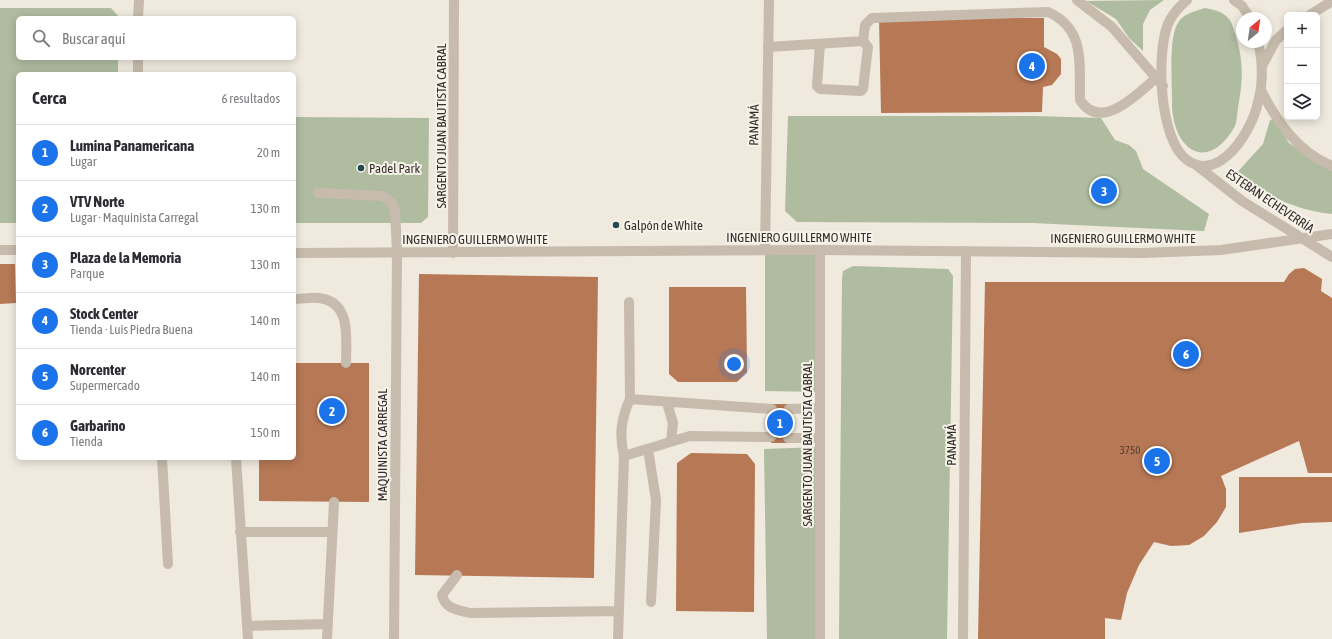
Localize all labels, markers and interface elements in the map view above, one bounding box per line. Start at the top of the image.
north arrow [1236,12,1272,48]
map controls [1284,12,1320,120]
button: + [1284,12,1320,48]
search box [16,16,296,60]
icon: search [30,27,52,49]
text: Buscar aquí [62,30,125,47]
street label: SARGENTO JUAN BAUTISTA CABRAL [434,43,449,209]
button: − [1284,48,1320,84]
pin: 4 [1019,51,1045,81]
button: layers [1284,84,1320,120]
text: Cerca [32,88,67,108]
text: 6 resultados [221,91,280,106]
street label: PANAMÁ [746,104,762,146]
text: Lumina Panamericana [70,137,194,154]
text: 1 [42,145,48,160]
text: 20 m [257,145,280,160]
text: Lugar [70,154,97,169]
place label: Padel Park [369,161,420,176]
marker: Padel Park [356,163,366,173]
street label: ESTEBAN ECHEVERRÍA [1223,166,1318,236]
pin: 3 [1091,176,1117,206]
text: VTV Norte [70,193,125,210]
text: 2 [42,201,48,216]
text: 130 m [251,201,280,216]
text: Lugar · Maquinista Carregal [70,210,199,225]
place label: Galpón de White [624,218,703,233]
marker: Galpón de White [611,220,621,230]
street label: INGENIERO GUILLERMO WHITE [726,230,872,245]
street label: INGENIERO GUILLERMO WHITE [1050,231,1196,246]
street label: INGENIERO GUILLERMO WHITE [402,232,548,247]
text: Plaza de la Memoria [70,249,181,266]
text: 3 [42,257,48,272]
text: 130 m [251,257,280,272]
text: Parque [70,266,104,281]
text: Stock Center [70,305,138,322]
text: 4 [42,313,48,328]
text: 140 m [251,313,280,328]
text: Tienda · Luis Piedra Buena [70,322,193,337]
pin: 6 [1173,339,1199,369]
your location [724,354,744,374]
text: Norcenter [70,361,125,378]
street label: SARGENTO JUAN BAUTISTA CABRAL [800,361,815,527]
text: 5 [42,369,48,384]
text: 140 m [251,369,280,384]
text: Supermercado [70,378,140,393]
street label: MAQUINISTA CARREGAL [375,389,390,501]
pin: 2 [319,396,345,426]
pin: 1 [767,408,793,438]
text: Garbarino [70,417,126,434]
street label: PANAMÁ [944,424,959,466]
text: 6 [42,425,48,440]
text: 150 m [251,425,280,440]
text: Tienda [70,434,103,449]
house number: 3750 [1120,444,1140,456]
pin: 5 [1144,446,1170,476]

